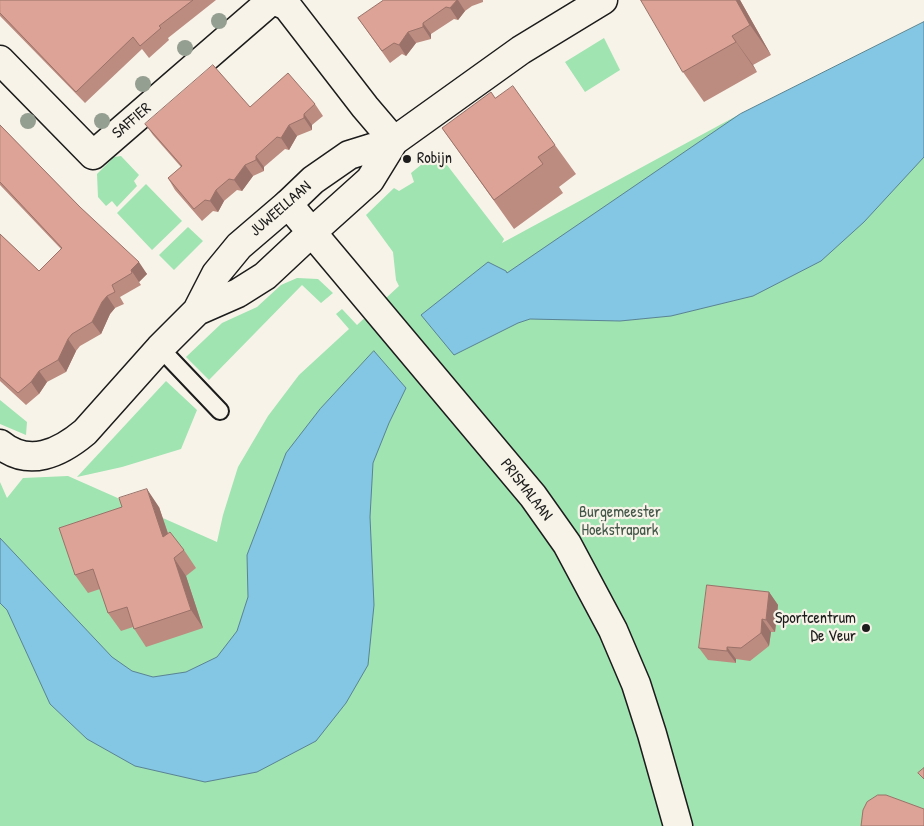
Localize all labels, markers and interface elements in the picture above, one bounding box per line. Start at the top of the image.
street label: SAFFIER [109,99,155,143]
place label: Robijn [417,149,452,169]
marker: Robijn [401,153,413,165]
street label: JUWEELLAAN [246,177,316,241]
street label: PRISMALAAN [496,455,556,525]
park label: Burgemeester Hoekstrapark [579,503,661,541]
place label: Sportcentrum De Veur [775,609,856,647]
marker: Sportcentrum De Veur [860,622,872,634]

